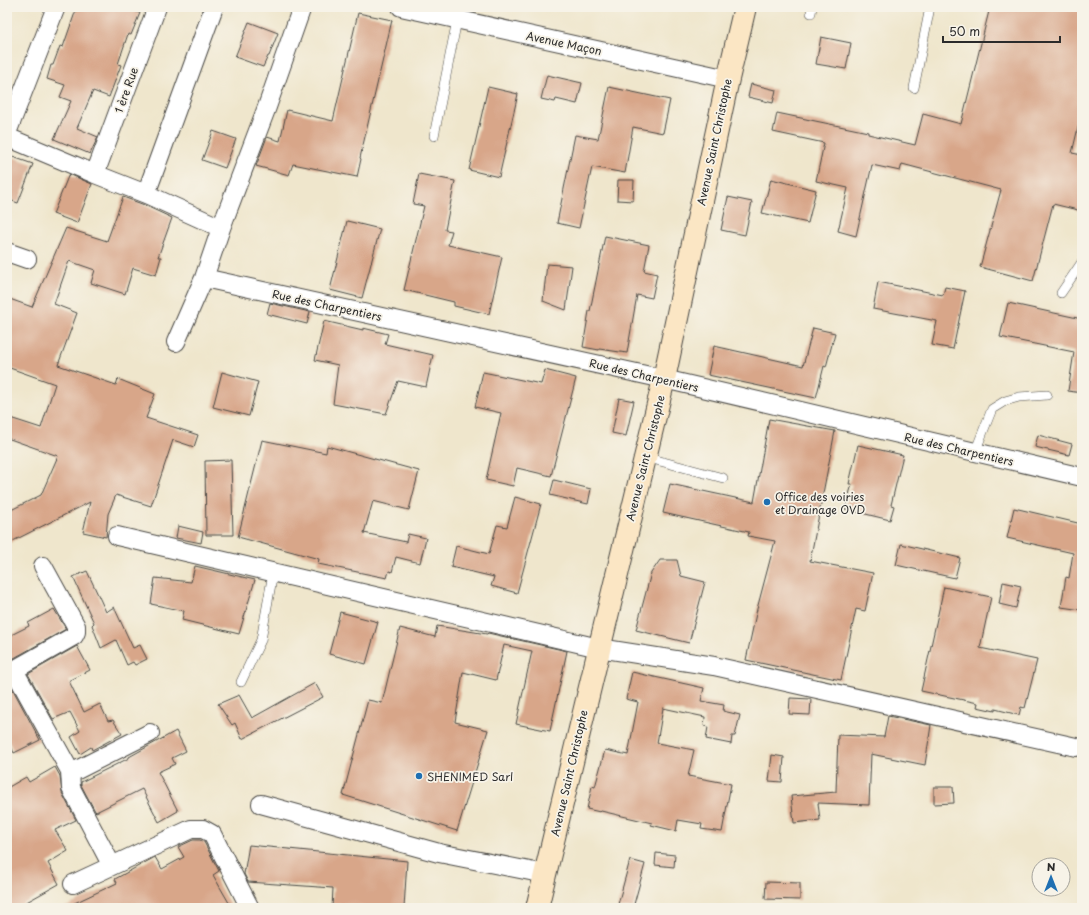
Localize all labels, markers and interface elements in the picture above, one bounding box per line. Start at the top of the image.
scale bar [943,18,1060,44]
text: 50 m [949,22,980,40]
street label: Avenue Maçon [525,27,603,59]
street label: 1 ère Rue [110,65,142,115]
street label: Avenue Saint Christophe [692,77,736,207]
street label: Rue des Charpentiers [271,285,383,325]
street label: Rue des Charpentiers [588,354,700,396]
street label: Avenue Saint Christophe [621,393,669,523]
street label: Rue des Charpentiers [903,428,1015,470]
place label: Office des voiries et Drainage OVD [775,488,865,518]
marker: Office des voiries et Drainage OVD [762,497,772,507]
street label: Avenue Saint Christophe [546,708,592,838]
place label: SHENIMED Sarl [427,768,513,785]
marker: SHENIMED Sarl [414,771,424,781]
north arrow [1031,857,1071,897]
text: N [1047,858,1056,875]

